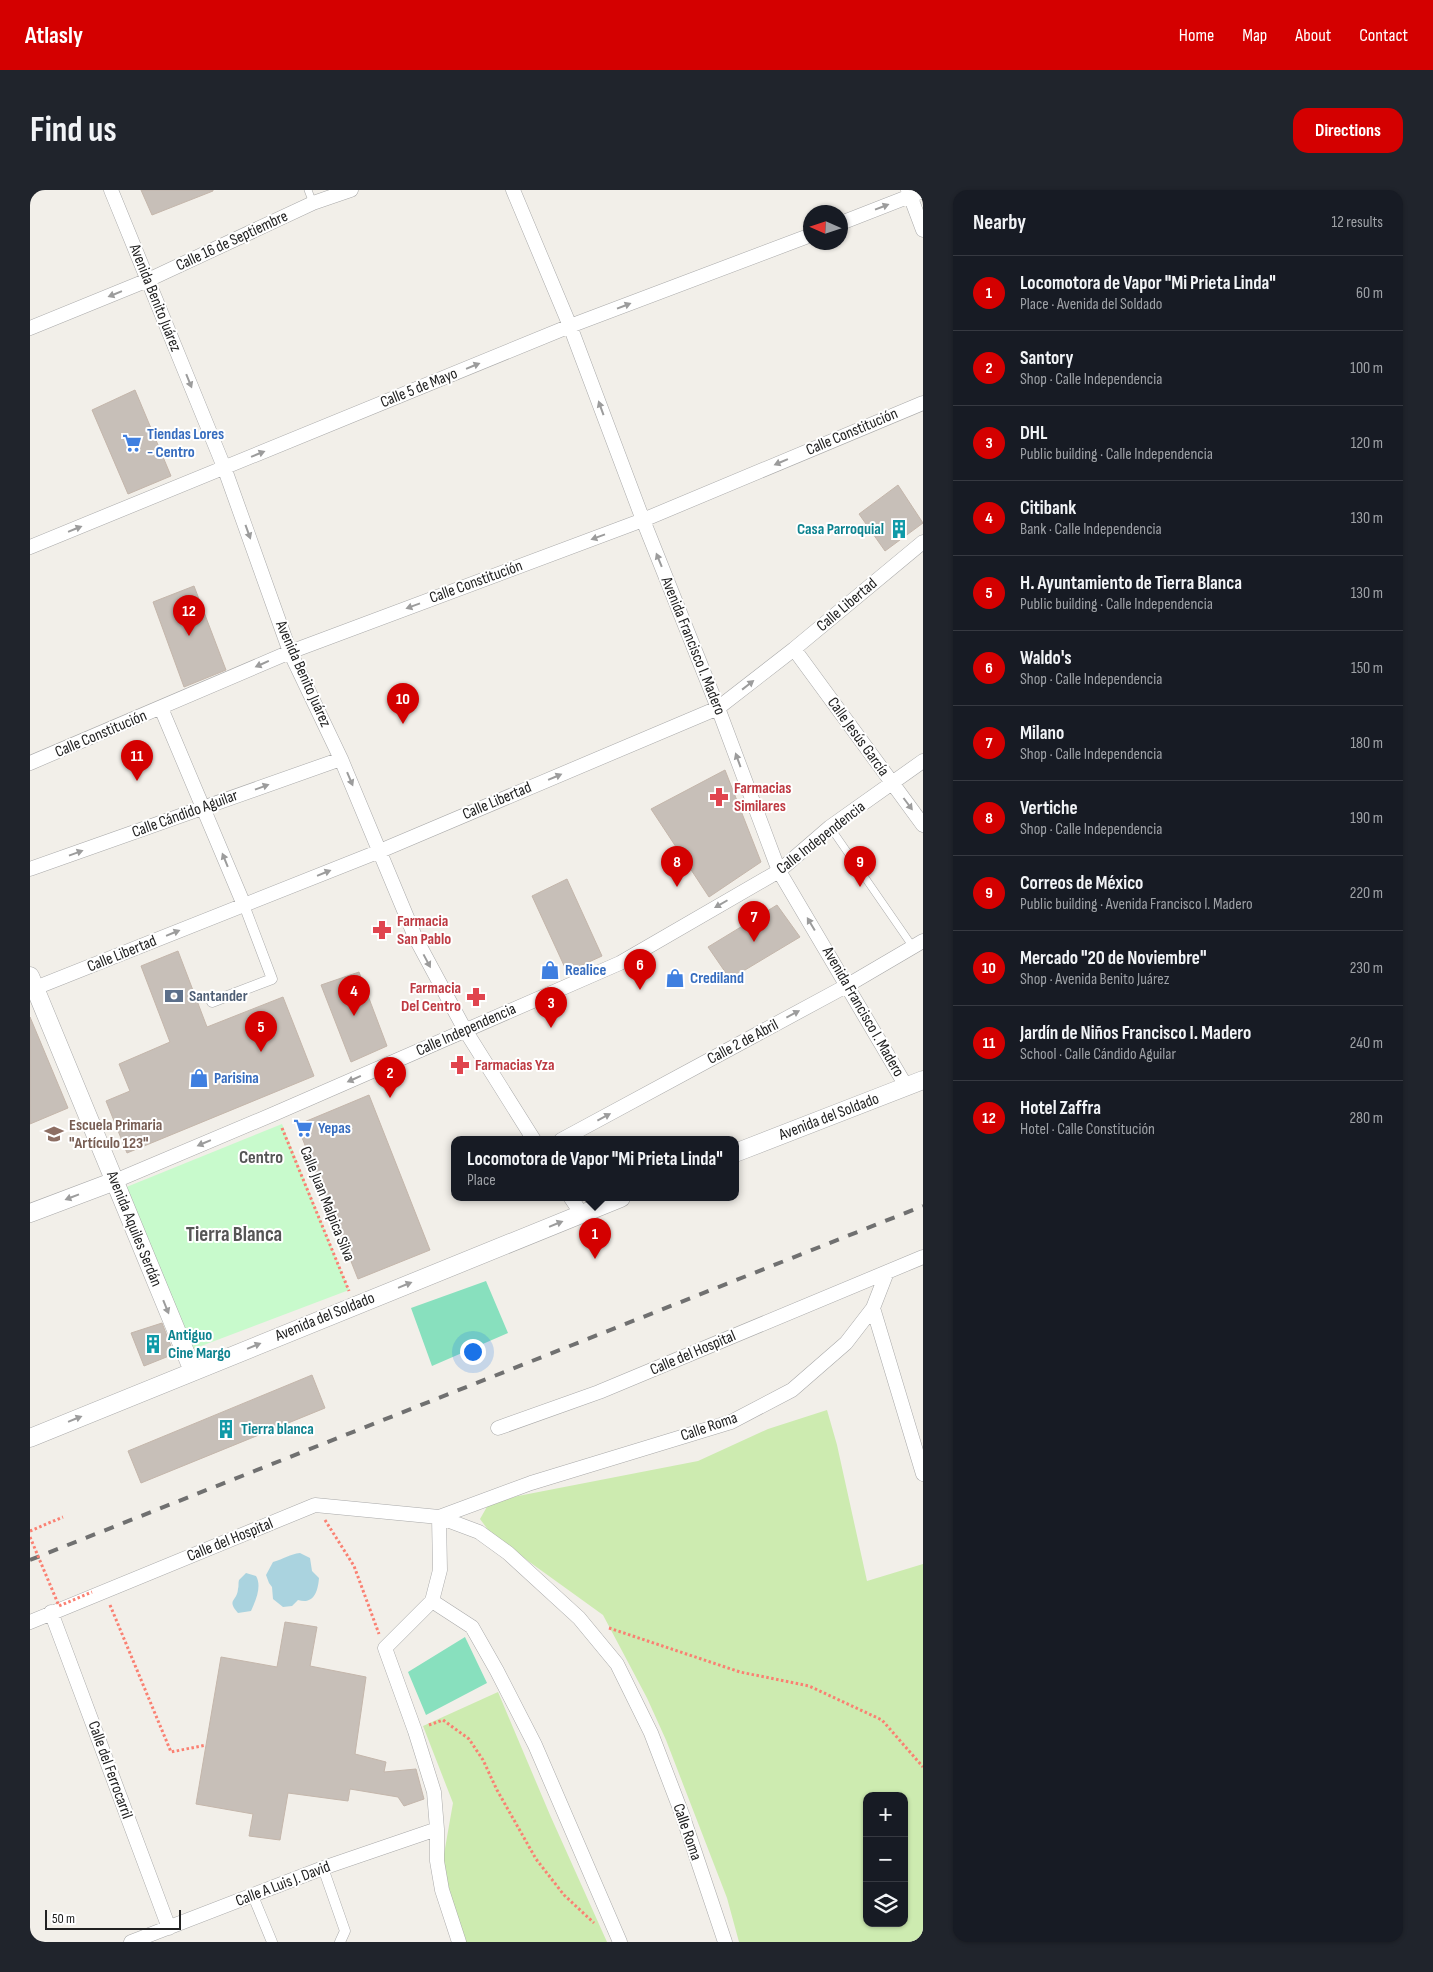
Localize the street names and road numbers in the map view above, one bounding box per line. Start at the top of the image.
street label: Calle 16 de Septiembre [173,207,291,275]
street label: Avenida Benito Juárez [124,241,185,355]
street label: Calle 5 de Mayo [378,364,460,412]
street label: Calle Constitución [803,404,901,460]
street label: Calle Constitución [427,556,525,608]
street label: Avenida Francisco I. Madero [656,573,729,718]
street label: Calle Libertad [813,574,881,636]
street label: Avenida Benito Juárez [271,617,335,730]
street label: Calle Jesús García [823,694,893,780]
street label: Calle Constitución [52,706,150,762]
street label: Calle Libertad [460,778,534,824]
street label: Calle Cándido Aguilar [129,786,241,842]
street label: Calle Independencia [773,798,869,878]
street label: Calle Libertad [85,932,159,976]
street label: Avenida Francisco I. Madero [818,943,908,1080]
street label: Calle Independencia [413,1000,519,1060]
street label: Calle 2 de Abril [704,1015,782,1069]
street label: Avenida del Soldado [775,1089,882,1145]
street label: Calle Juan Malpica Silva [295,1144,359,1264]
street label: Avenida Aquiles Serdán [102,1168,166,1289]
street label: Avenida del Soldado [272,1288,378,1346]
street label: Calle del Hospital [647,1326,739,1380]
street label: Calle Roma [678,1408,740,1446]
street label: Calle del Hospital [184,1514,276,1566]
street label: Calle del Ferrocarril [84,1719,136,1821]
street label: Calle Roma [668,1801,706,1863]
street label: Calle A Luis J. David [233,1857,333,1911]

